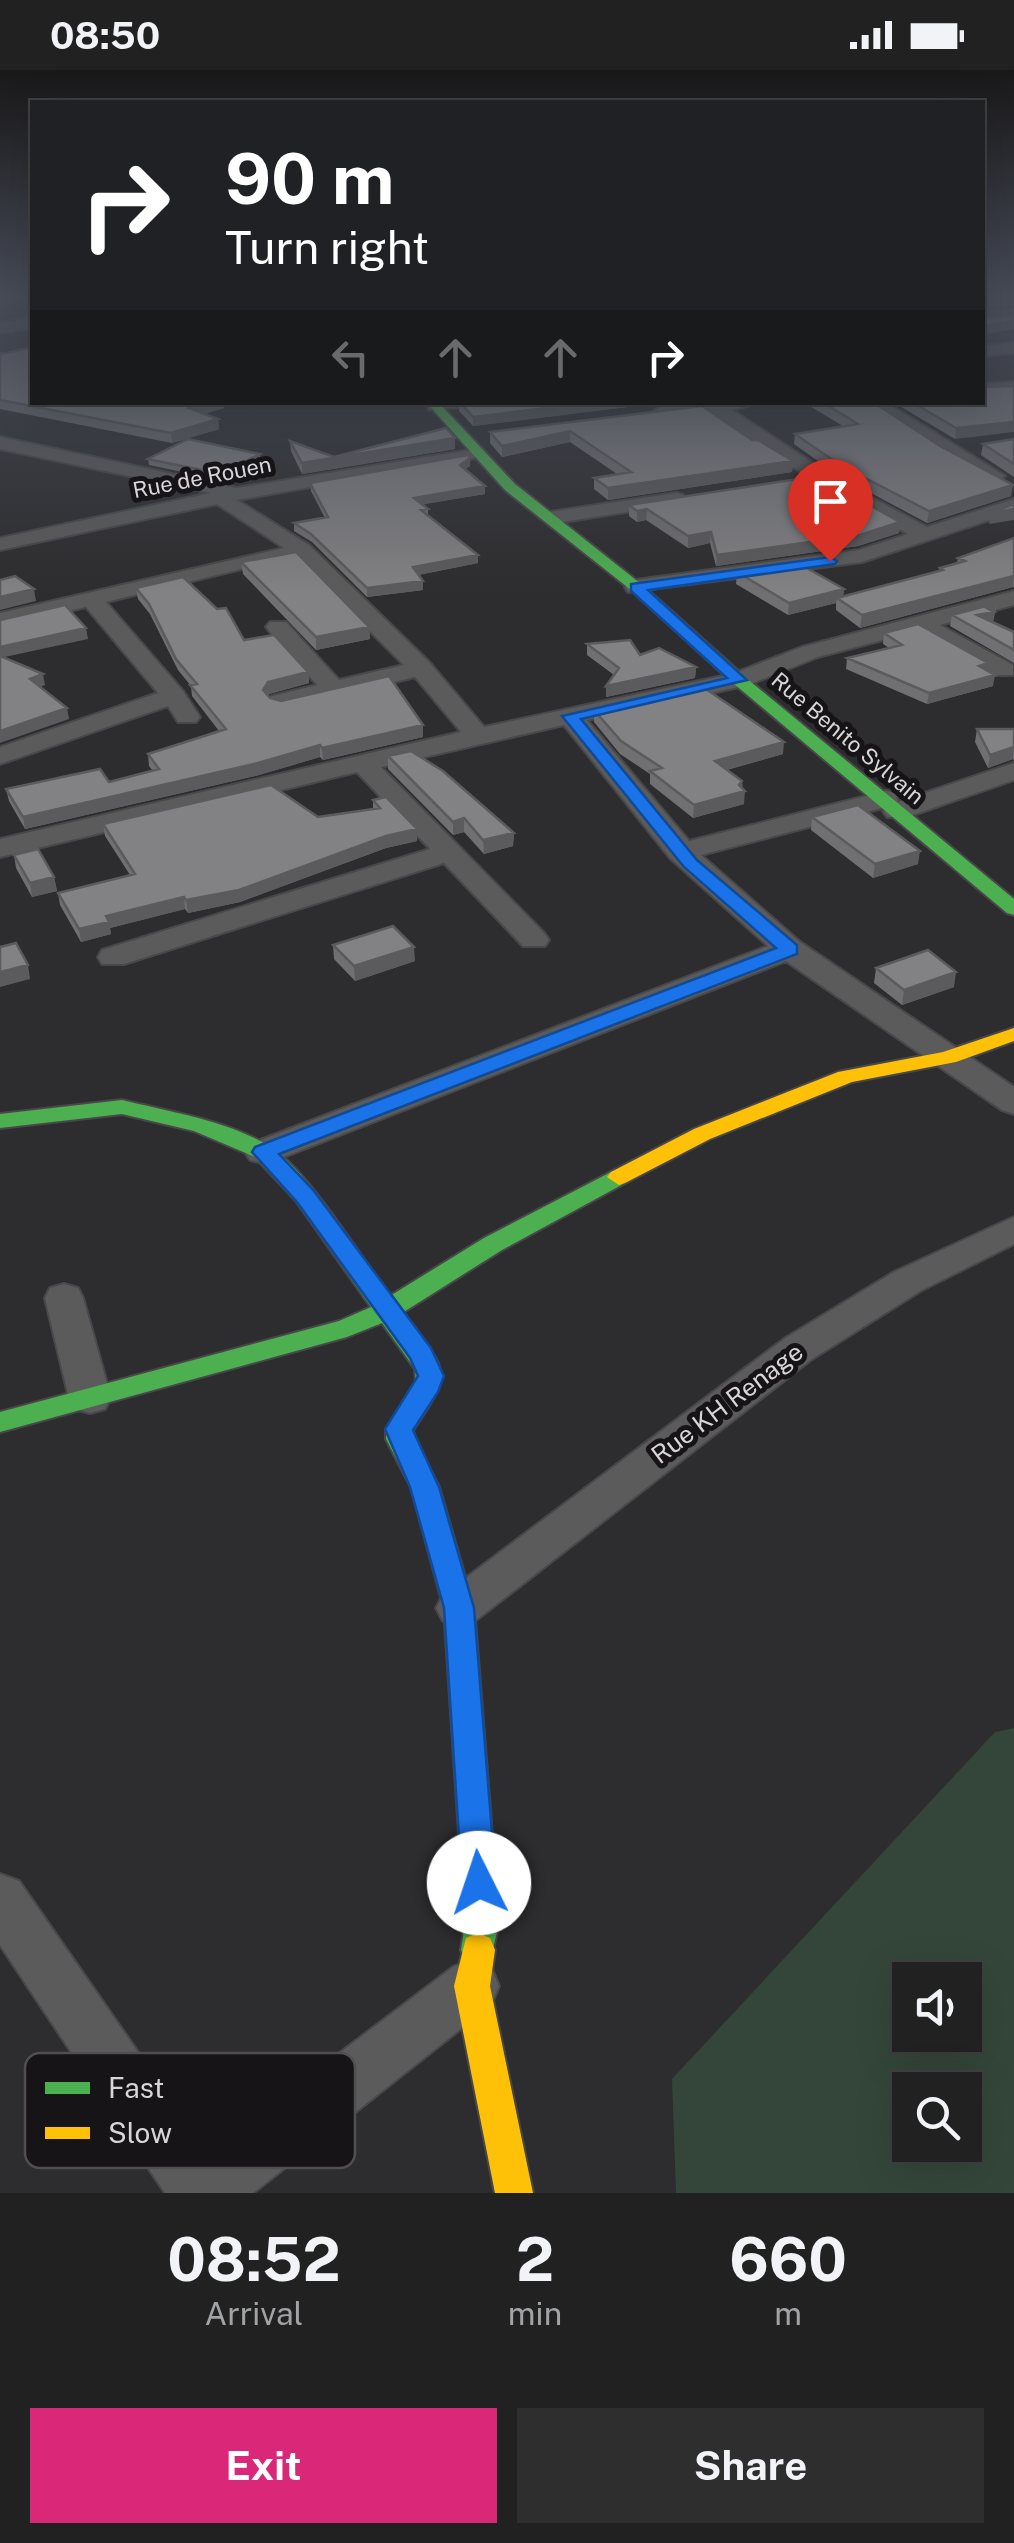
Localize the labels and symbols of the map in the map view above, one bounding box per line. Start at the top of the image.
street label: Rue de Rouen [131,451,273,503]
pin [788,459,873,562]
street label: Rue Benito Sylvain [767,667,929,809]
street label: Rue KH Renage [645,1336,809,1470]
position arrow [427,1831,531,1935]
legend [25,2053,355,2168]
text: Fast [108,2071,164,2104]
text: Slow [108,2116,172,2149]

